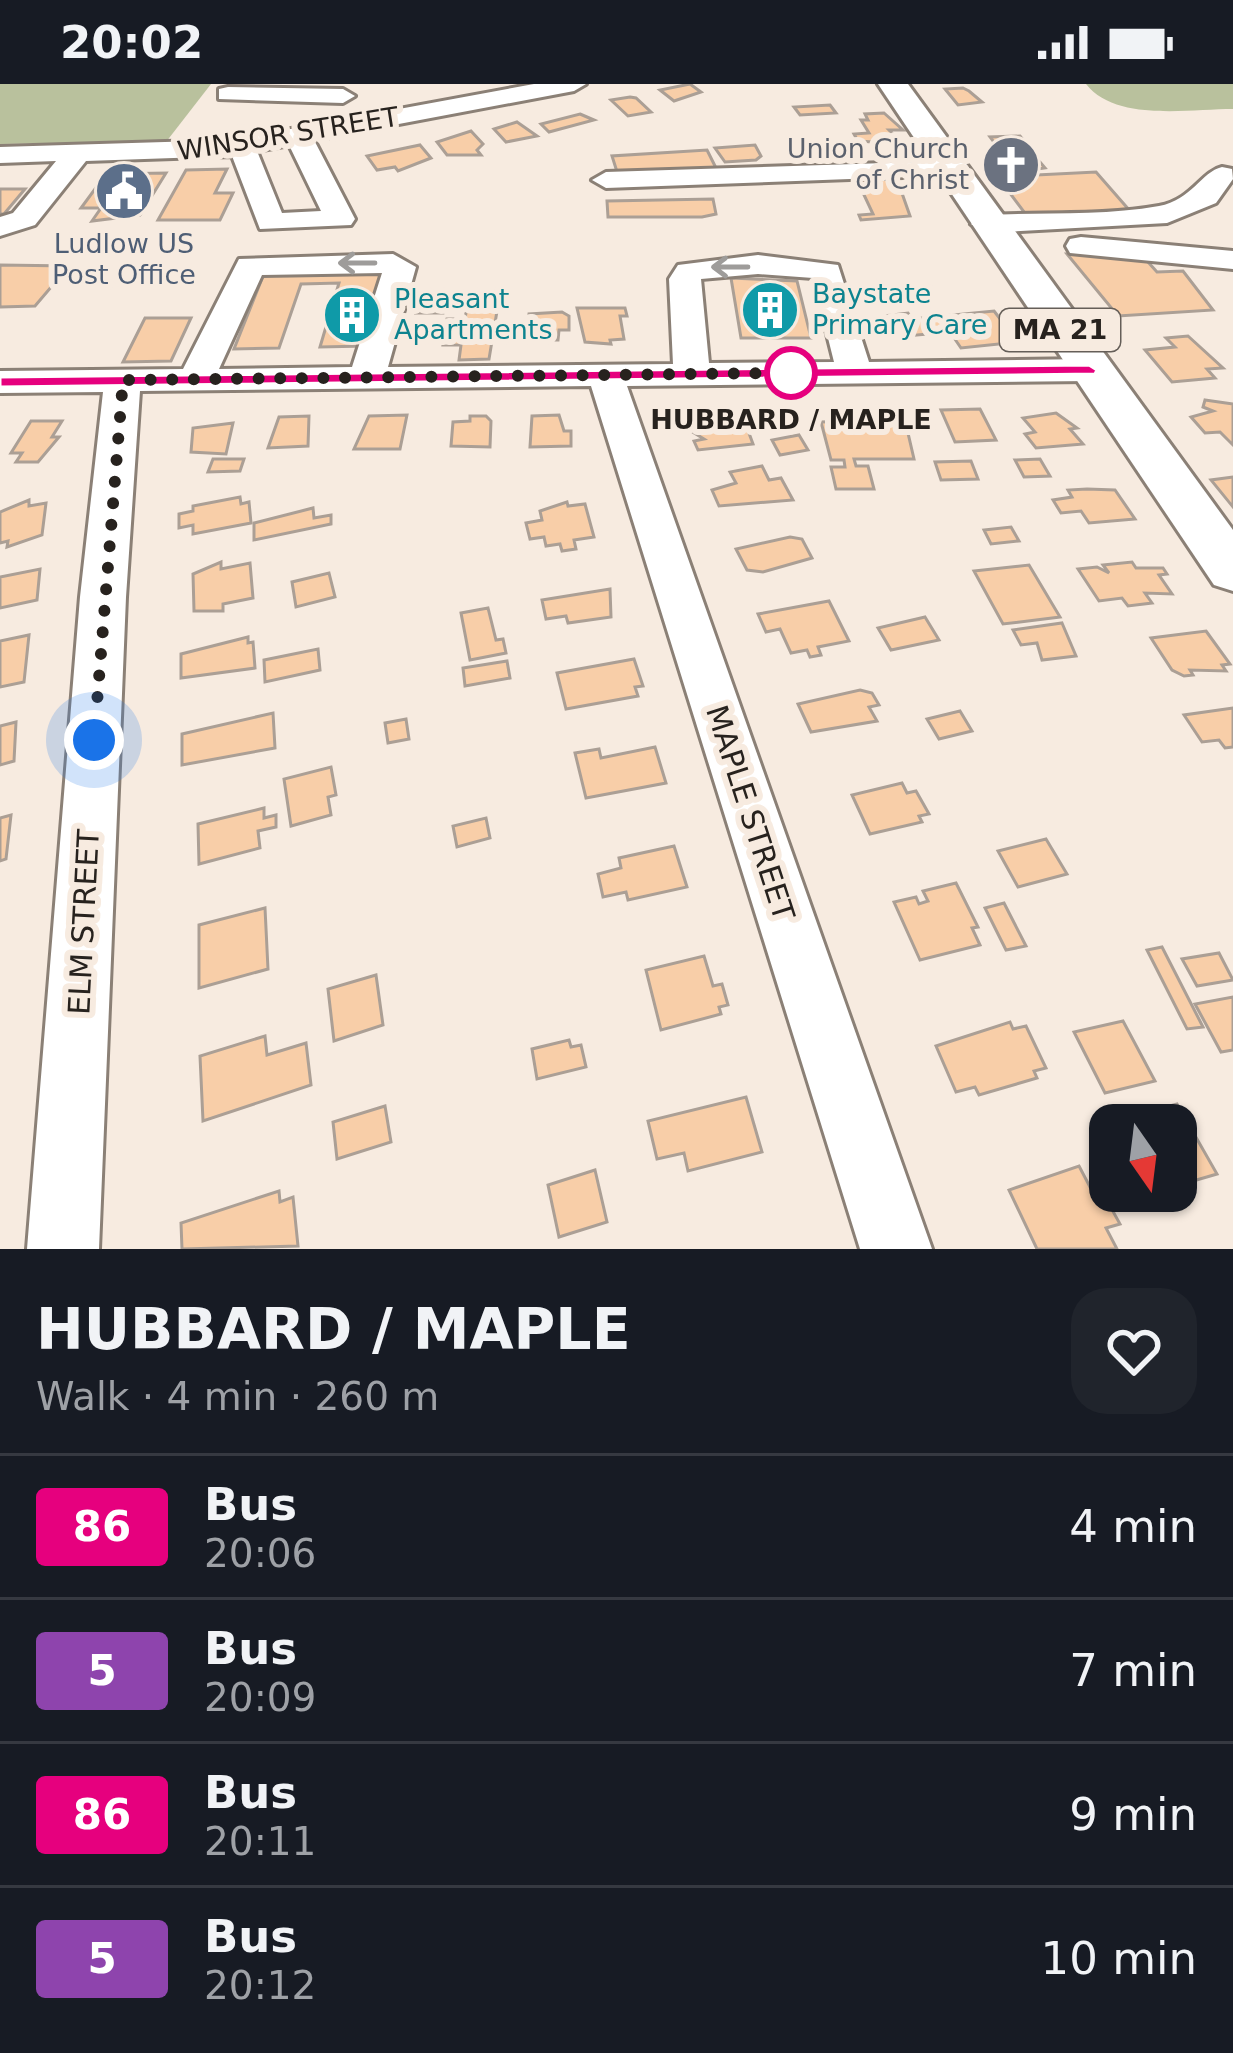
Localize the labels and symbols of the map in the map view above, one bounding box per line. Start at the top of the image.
street label: WINSOR STREET [175,101,401,166]
place label: Union Church of Christ [787,133,969,195]
church icon: Union Church of Christ [980,134,1042,196]
public building icon: Ludlow US Post Office [93,160,155,222]
place label: Ludlow US Post Office [52,228,196,290]
one-way arrow [338,252,377,274]
one-way arrow [711,256,750,278]
place label: Baystate Primary Care [812,278,987,340]
building icon: Baystate Primary Care [739,279,801,341]
place label: Pleasant Apartments [394,283,553,345]
building icon: Pleasant Apartments [321,284,383,346]
road number: MA 21 [1000,309,1120,351]
marker: HUBBARD / MAPLE [766,348,816,398]
place label: HUBBARD / MAPLE [650,404,932,435]
street label: MAPLE STREET [699,701,802,925]
your location [64,710,124,770]
street label: ELM STREET [61,828,106,1016]
north arrow [1089,1104,1197,1212]

